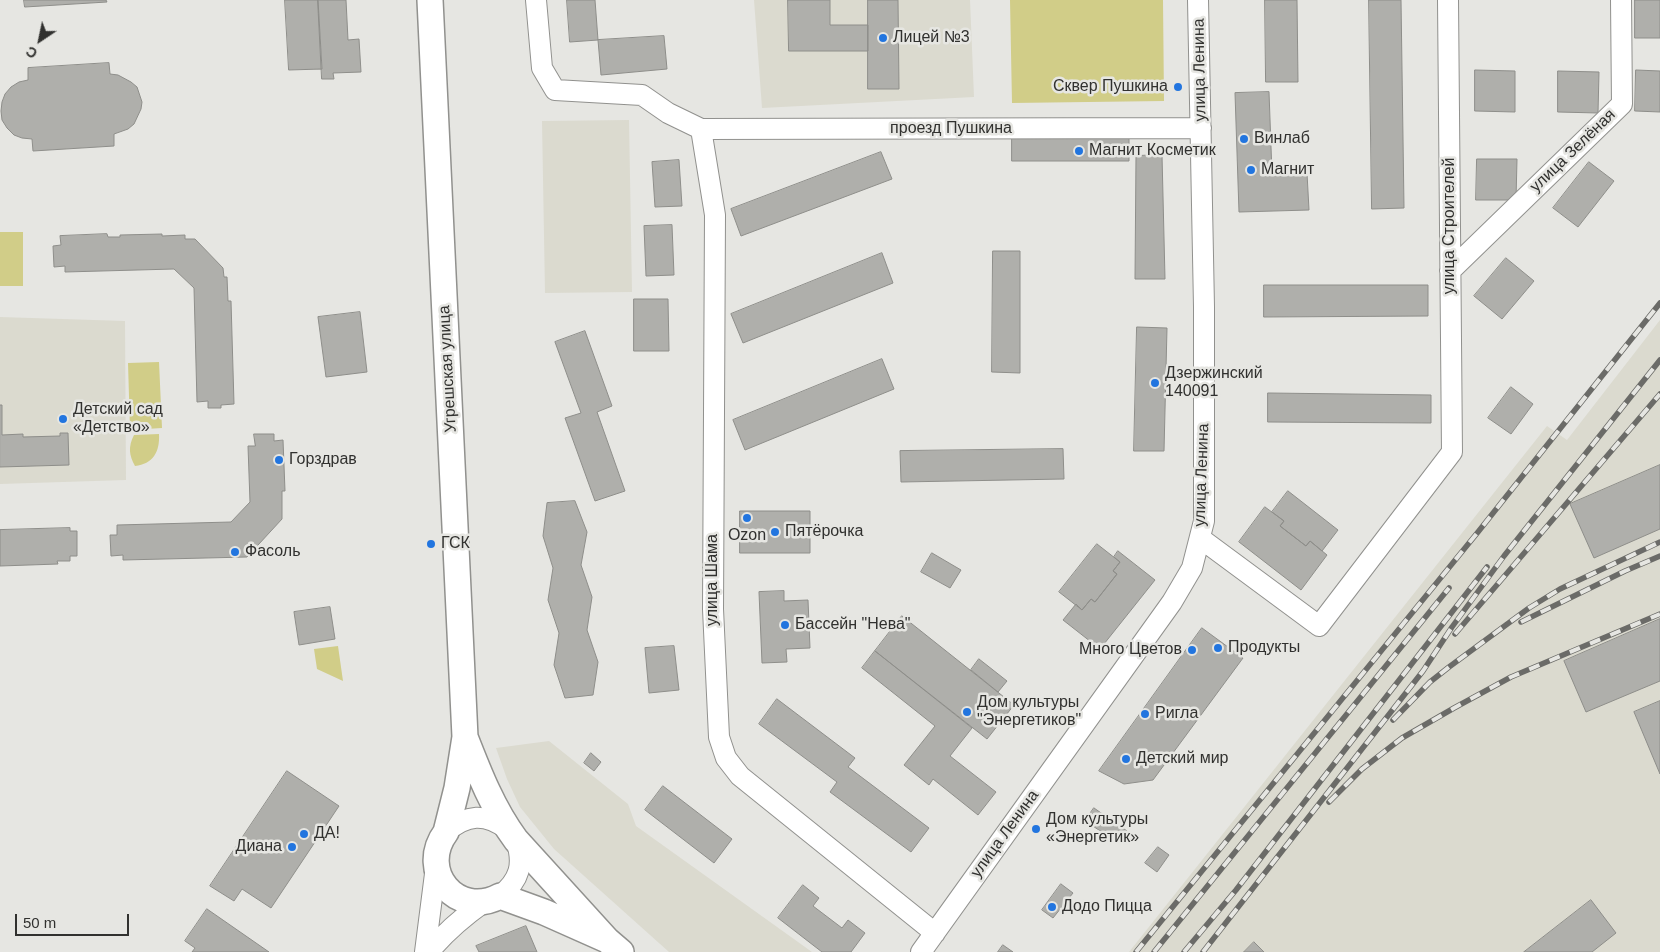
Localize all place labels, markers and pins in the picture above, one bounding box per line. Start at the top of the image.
place label: Лицей №3 [893,28,970,48]
marker: Лицей №3 [877,32,889,44]
place label: Сквер Пушкина [1053,77,1168,97]
marker: Сквер Пушкина [1172,81,1184,93]
place label: Винлаб [1254,129,1310,149]
marker: Винлаб [1238,133,1250,145]
place label: Магнит Косметик [1089,141,1216,161]
marker: Магнит Косметик [1073,145,1085,157]
place label: Магнит [1261,160,1314,180]
marker: Магнит [1245,164,1257,176]
place label: Дзержинский 140091 [1165,364,1263,402]
marker: Дзержинский 140091 [1149,377,1161,389]
place label: Детский сад «Детство» [73,400,163,438]
marker: Детский сад «Детство» [57,413,69,425]
place label: Горздрав [289,450,357,470]
marker: Горздрав [273,454,285,466]
marker: Ozon [741,512,753,524]
place label: Пятёрочка [785,522,863,542]
place label: Ozon [728,526,766,546]
marker: Пятёрочка [769,526,781,538]
place label: ГСК [441,534,470,554]
marker: ГСК [425,538,437,550]
place label: Фасоль [245,542,300,562]
marker: Фасоль [229,546,241,558]
place label: Бассейн "Нева" [795,615,911,635]
marker: Бассейн "Нева" [779,619,791,631]
place label: Продукты [1228,638,1300,658]
place label: Много Цветов [1079,640,1182,660]
marker: Продукты [1212,642,1224,654]
marker: Много Цветов [1186,644,1198,656]
place label: Дом культуры "Энергетиков" [977,693,1081,731]
place label: Ригла [1155,704,1198,724]
marker: Дом культуры "Энергетиков" [961,706,973,718]
marker: Ригла [1139,708,1151,720]
place label: Детский мир [1136,749,1229,769]
marker: Детский мир [1120,753,1132,765]
place label: Дом культуры «Энергетик» [1046,810,1148,848]
marker: Дом культуры «Энергетик» [1030,823,1042,835]
place label: ДА! [314,824,340,844]
marker: ДА! [298,828,310,840]
place label: Диана [236,837,282,857]
marker: Диана [286,841,298,853]
place label: Додо Пицца [1062,897,1152,917]
marker: Додо Пицца [1046,901,1058,913]

